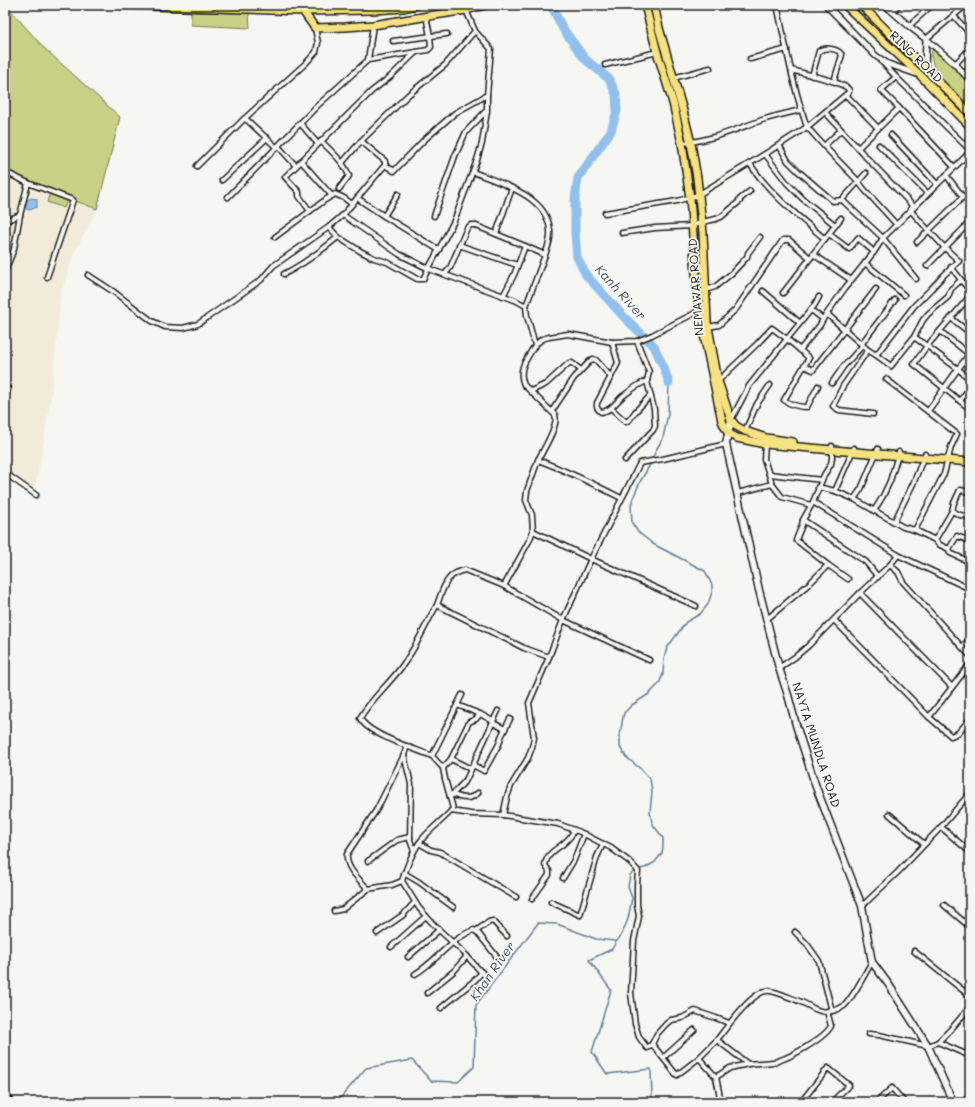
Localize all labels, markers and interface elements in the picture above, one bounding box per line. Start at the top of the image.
street label: RING ROAD [887,27,947,86]
street label: NEMAWAR ROAD [684,238,706,336]
water label: Kanh River [592,261,651,323]
street label: NAYTA MUNDLA ROAD [789,680,845,809]
water label: Khan River [465,937,518,1004]

